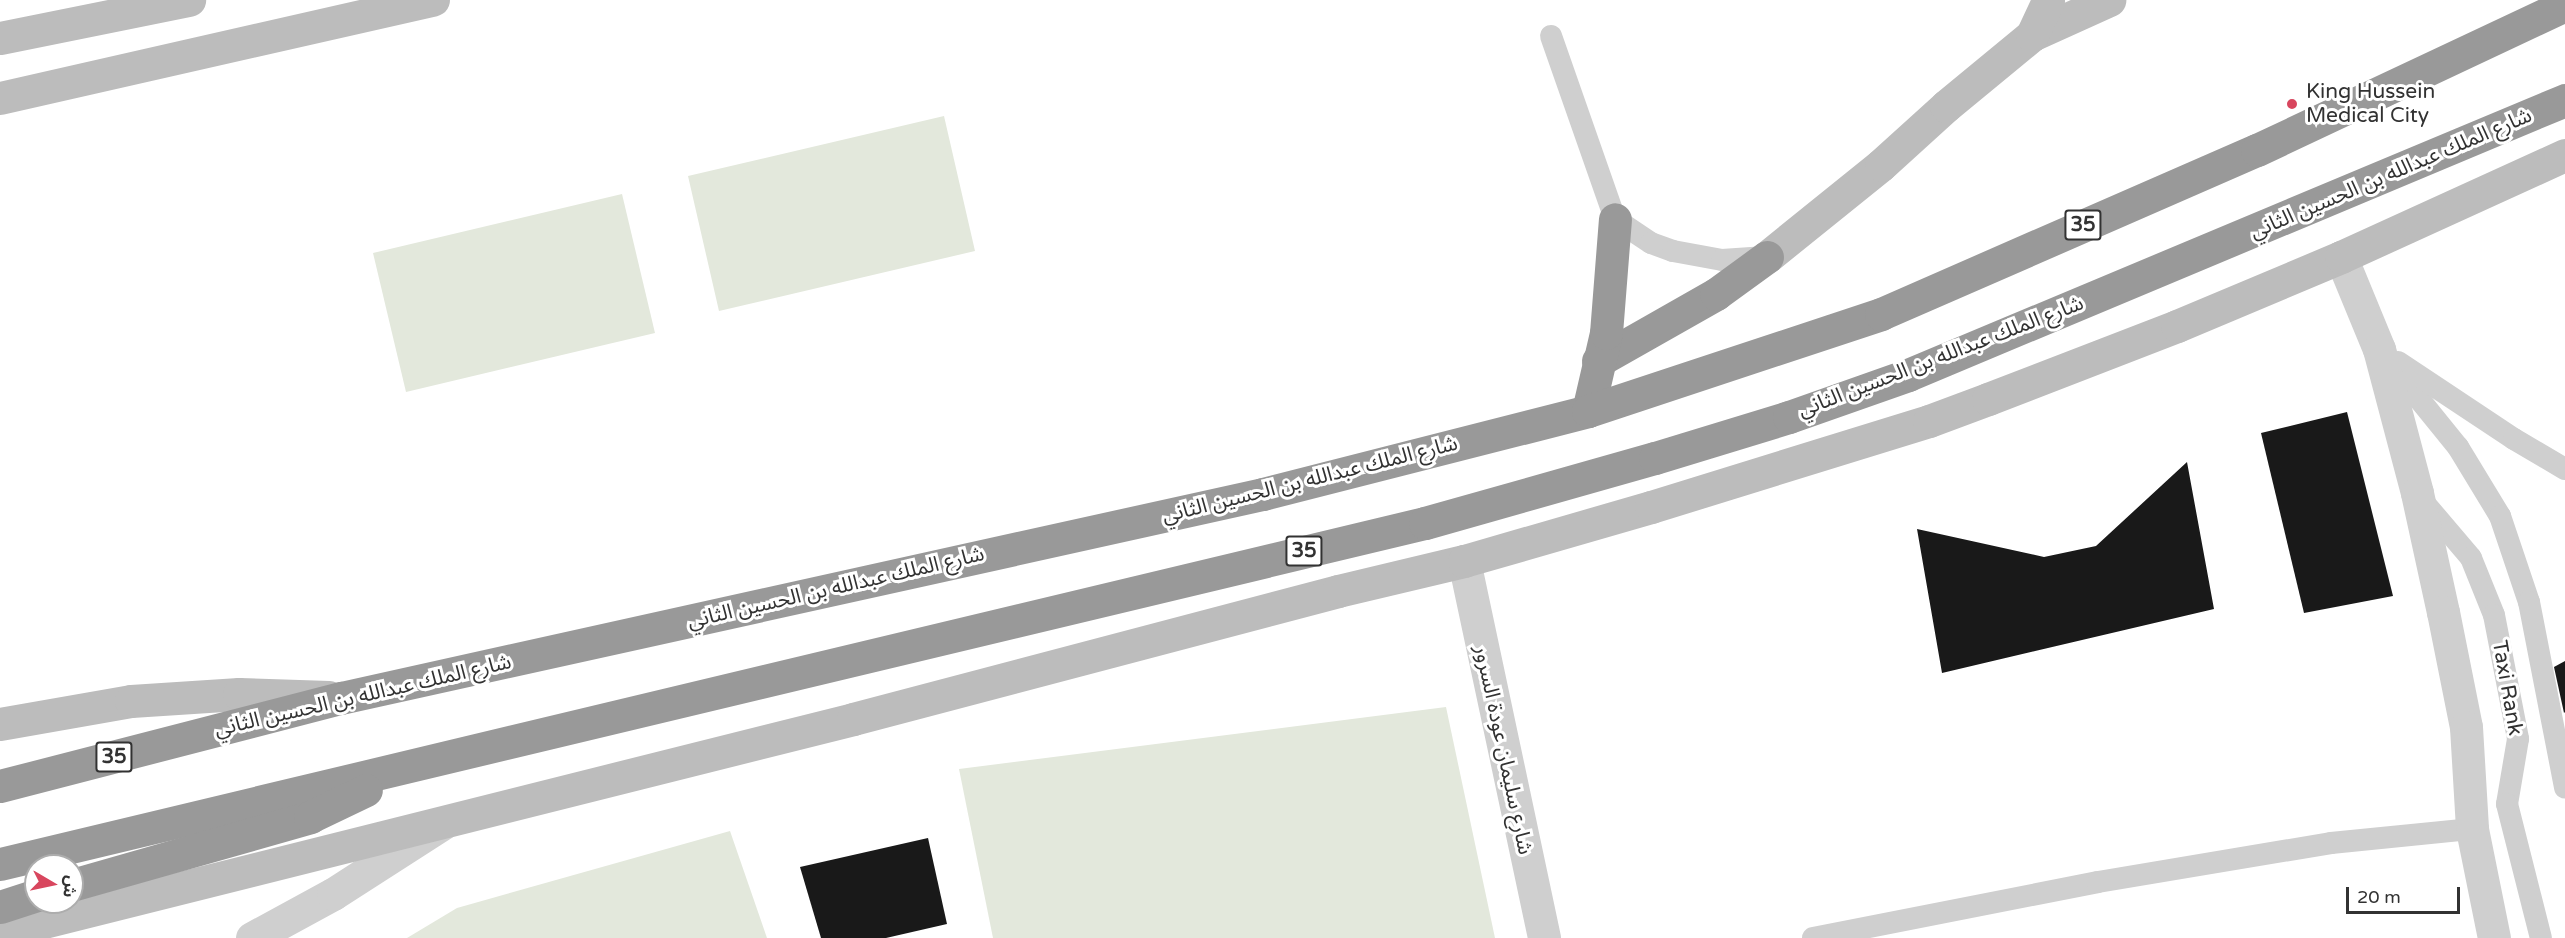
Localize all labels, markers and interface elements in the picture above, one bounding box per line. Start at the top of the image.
place label: King Hussein Medical City [2306,79,2435,129]
marker: King Hussein Medical City [2283,95,2301,113]
street label: شارع الملك عبدالله بن الحسين الثاني [2246,103,2536,245]
road number: 35 [2064,208,2102,242]
street label: شارع الملك عبدالله بن الحسين الثاني [1795,291,2087,423]
street label: شارع الملك عبدالله بن الحسين الثاني [1160,431,1460,529]
road number: 35 [1284,534,1324,568]
street label: شارع الملك عبدالله بن الحسين الثاني [685,542,987,634]
street label: Taxi Rank [2486,639,2528,737]
street label: شارع سليمان عودة السرور [1469,643,1537,857]
street label: شارع الملك عبدالله بن الحسين الثاني [212,650,514,742]
road number: 35 [94,740,134,774]
north arrow [24,854,84,914]
text: ش [58,874,81,899]
scale bar [2349,875,2463,913]
text: 20 m [2357,886,2401,908]

